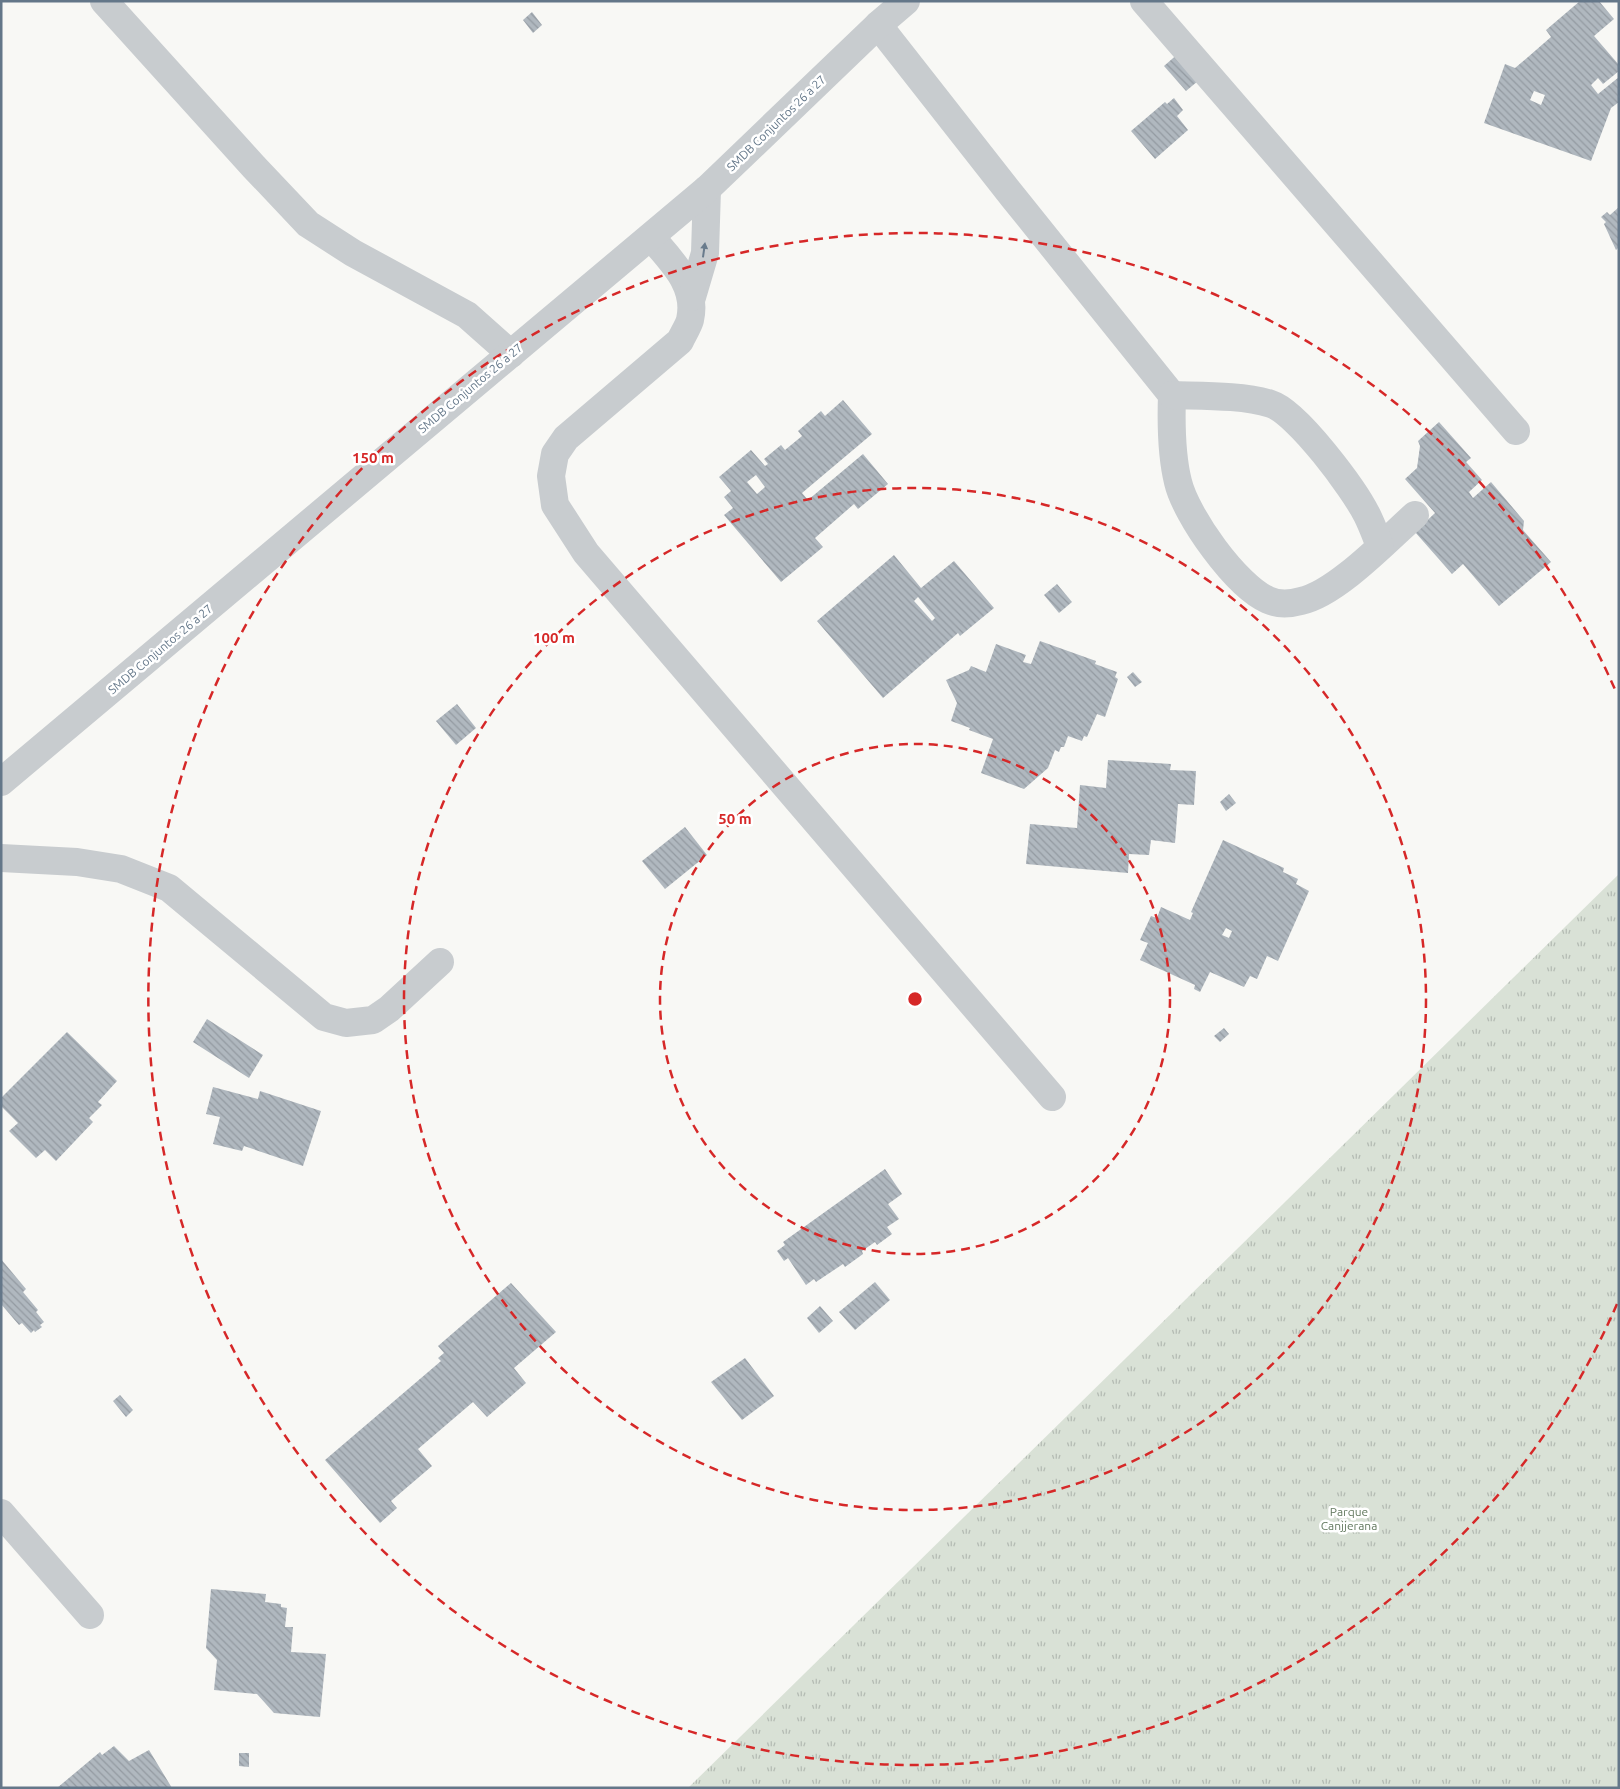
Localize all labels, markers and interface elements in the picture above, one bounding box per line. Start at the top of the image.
street label: SMDB Conjuntos 26 a 27 [724,73,828,173]
one-way arrow [701,241,709,257]
street label: SMDB Conjuntos 26 a 27 [415,341,525,435]
text: 150 m [352,449,394,466]
street label: SMDB Conjuntos 26 a 27 [105,602,215,696]
text: 100 m [533,629,575,646]
text: 50 m [718,810,752,827]
centre of rings [906,990,924,1008]
park label: Parque Canjjerana [1321,1505,1377,1532]

